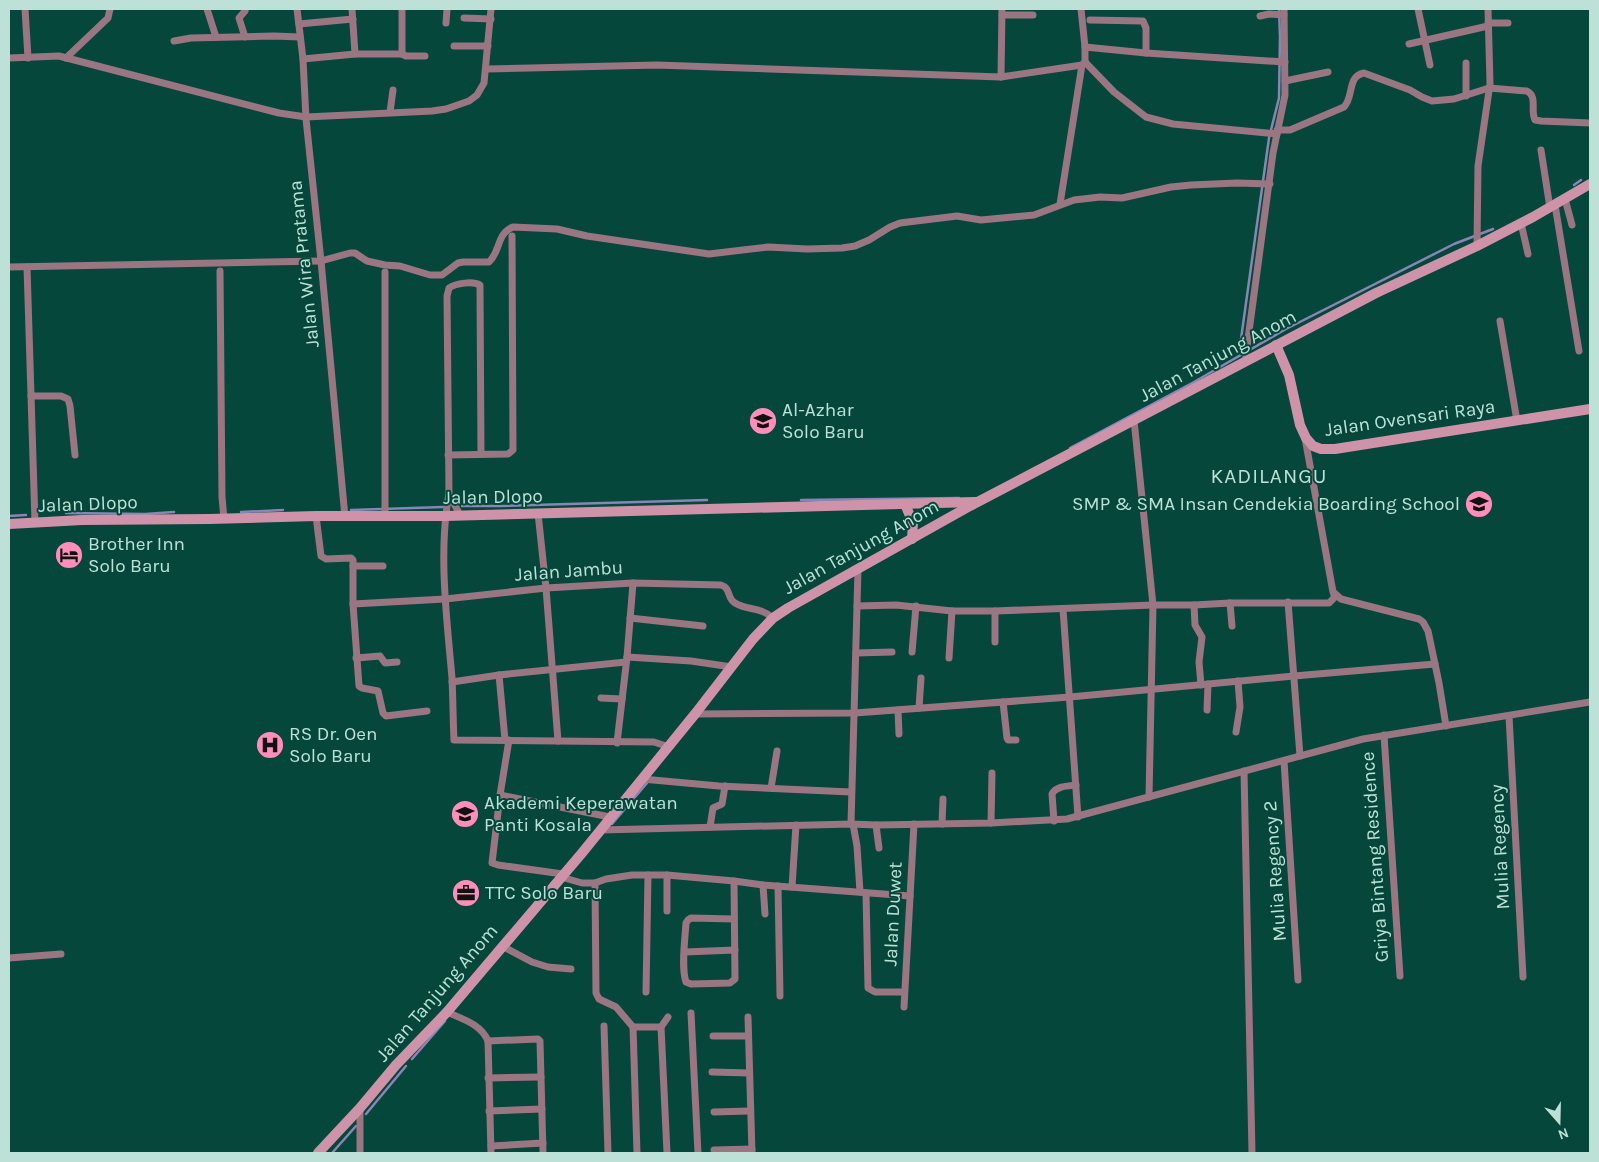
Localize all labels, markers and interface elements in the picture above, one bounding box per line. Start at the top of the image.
street label: Jalan Wira Pratama [284,179,324,349]
street label: Jalan Tanjung Anom [1136,305,1300,407]
street label: Jalan Ovensari Raya [1323,395,1497,441]
place label: Al-Azhar Solo Baru [782,399,865,443]
school or university icon: Al-Azhar Solo Baru [748,406,778,436]
district label: KADILANGU [1210,464,1328,488]
street label: Jalan Dlopo [443,485,543,509]
school or university icon: SMP & SMA Insan Cendekia Boarding School [1464,489,1494,519]
street label: Jalan Dlopo [38,491,138,517]
place label: SMP & SMA Insan Cendekia Boarding School [1072,493,1460,515]
street label: Jalan Tanjung Anom [779,495,943,599]
place label: Brother Inn Solo Baru [88,533,185,577]
hotel icon: Brother Inn Solo Baru [54,540,84,570]
street label: Jalan Jambu [514,556,624,586]
place label: RS Dr. Oen Solo Baru [289,723,377,767]
hospital icon: RS Dr. Oen Solo Baru [255,730,285,760]
street label: Griya Bintang Residence [1357,751,1393,963]
street label: Mulia Regency [1486,784,1514,910]
place label: Akademi Keperawatan Panti Kosala [484,792,678,836]
school or university icon: Akademi Keperawatan Panti Kosala [450,799,480,829]
street label: Mulia Regency 2 [1259,800,1291,942]
street label: Jalan Duwet [879,861,907,967]
office icon: TTC Solo Baru [451,878,481,908]
place label: TTC Solo Baru [485,882,603,904]
street label: Jalan Tanjung Anom [371,920,503,1066]
north arrow [1534,1097,1584,1147]
text: N [1556,1124,1571,1143]

